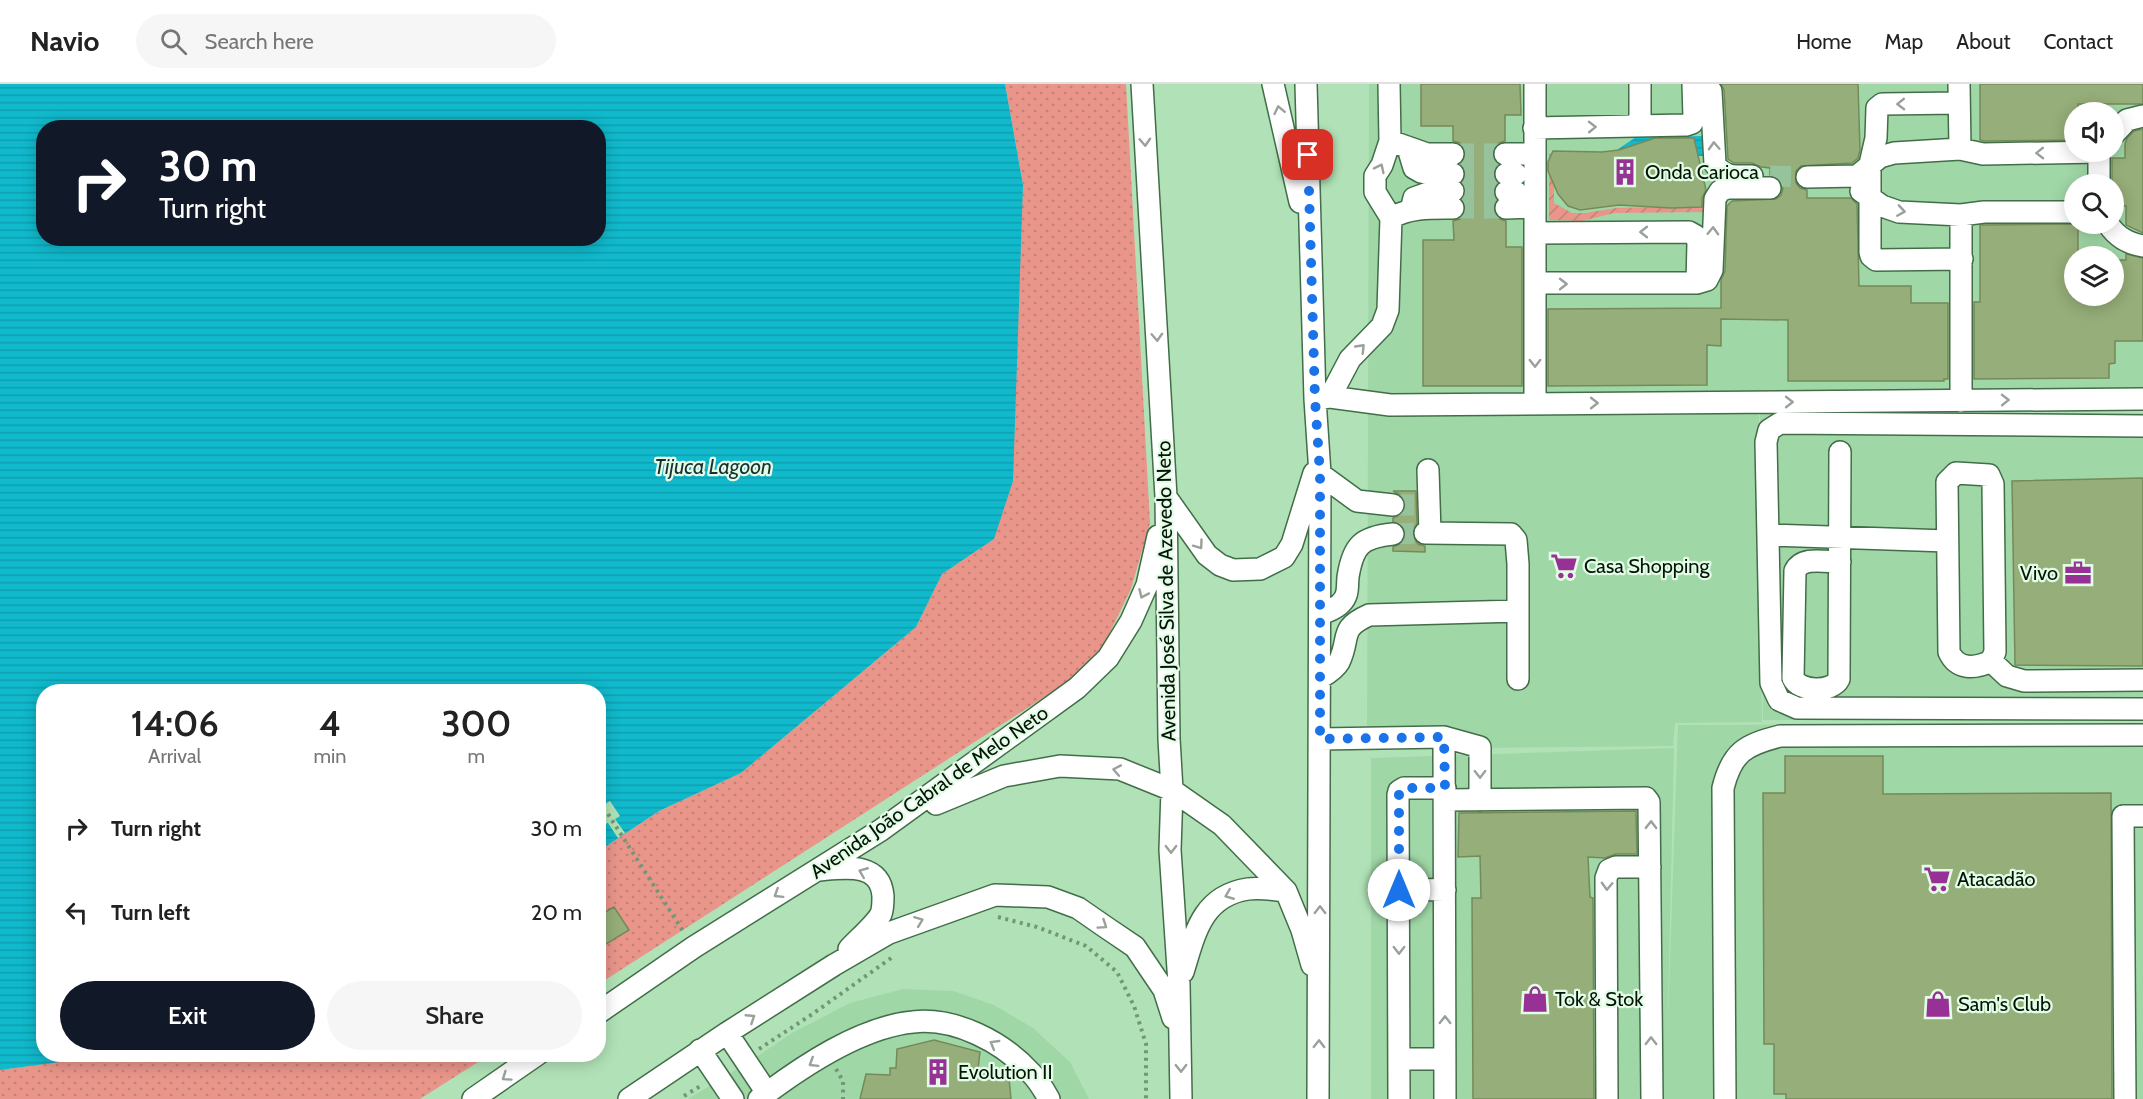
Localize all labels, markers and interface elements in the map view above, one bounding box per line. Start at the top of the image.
search box [136,14,556,68]
text: Navio [30,24,100,58]
icon: search [157,25,190,58]
text: Search here [205,28,314,55]
text: Home [1796,29,1852,54]
text: Map [1885,29,1923,54]
text: About [1956,29,2010,54]
text: Contact [2043,29,2113,54]
one-way arrow [1896,98,1905,110]
map controls [2064,102,2124,306]
button: sound [2064,102,2124,162]
one-way arrow [1273,106,1286,116]
one-way arrow [1588,121,1597,133]
pin [1282,129,1333,180]
one-way arrow [1139,138,1152,147]
icon: arrive [1291,138,1324,171]
text: 30 m [159,140,257,192]
one-way arrow [1707,141,1720,150]
icon: right [60,144,138,222]
one-way arrow [2036,146,2045,159]
building icon: Onda Carioca [1610,157,1640,187]
place label: Onda Carioca [1645,160,1759,184]
one-way arrow [1372,164,1384,175]
button: search [2064,174,2124,234]
text: Turn right [159,192,266,225]
one-way arrow [1896,204,1906,217]
one-way arrow [1639,226,1648,238]
one-way arrow [1707,227,1720,236]
button: layers [2064,246,2124,306]
one-way arrow [1558,278,1567,290]
one-way arrow [1150,333,1163,342]
one-way arrow [1354,344,1365,354]
one-way arrow [1529,358,1541,367]
one-way arrow [2000,394,2009,406]
one-way arrow [1784,395,1793,408]
one-way arrow [1589,397,1598,409]
street label: Avenida José Silva de Azevedo Neto [1151,440,1181,742]
water label: Tijuca Lagoon [654,454,772,480]
one-way arrow [1192,538,1203,549]
supermarket icon: Casa Shopping [1549,551,1579,581]
place label: Casa Shopping [1584,554,1710,578]
office icon: Vivo [2063,558,2093,588]
place label: Vivo [2020,561,2058,585]
one-way arrow [1138,588,1150,599]
street label: Avenida João Cabral de Melo Neto [805,700,1053,884]
text: 14:06 [131,701,219,745]
text: 4 [319,701,341,745]
text: 300 [441,701,511,745]
text: Arrival [148,744,201,768]
text: min [313,744,346,768]
text: m [467,744,485,768]
one-way arrow [1113,764,1123,777]
one-way arrow [1474,769,1486,778]
icon: right [60,812,93,845]
text: Turn right [111,815,201,842]
text: 30 m [530,815,582,842]
one-way arrow [1645,820,1657,829]
one-way arrow [1165,844,1177,853]
position arrow [1367,858,1431,922]
supermarket icon: Atacadão [1922,864,1952,894]
one-way arrow [859,866,869,879]
place label: Atacadão [1957,867,2036,891]
one-way arrow [1600,882,1613,891]
one-way arrow [774,887,784,899]
one-way arrow [1225,888,1236,900]
icon: left [60,896,93,929]
text: Turn left [111,899,190,926]
text: 20 m [531,899,582,926]
one-way arrow [1314,905,1326,914]
one-way arrow [913,916,924,928]
one-way arrow [1096,918,1107,929]
one-way arrow [1393,946,1405,955]
button: Exit [60,981,315,1050]
button: Share [327,981,582,1050]
shop icon: Tok & Stok [1520,984,1550,1014]
place label: Tok & Stok [1555,987,1643,1011]
shop icon: Sam's Club [1923,989,1953,1019]
place label: Sam's Club [1958,992,2051,1016]
one-way arrow [745,1013,755,1025]
one-way arrow [1439,1015,1451,1024]
one-way arrow [1645,1036,1657,1045]
one-way arrow [990,1040,1000,1051]
one-way arrow [1313,1040,1325,1049]
one-way arrow [809,1056,819,1068]
building icon: Evolution II [923,1057,953,1087]
place label: Evolution II [958,1060,1053,1084]
one-way arrow [1175,1064,1187,1073]
one-way arrow [501,1070,512,1081]

